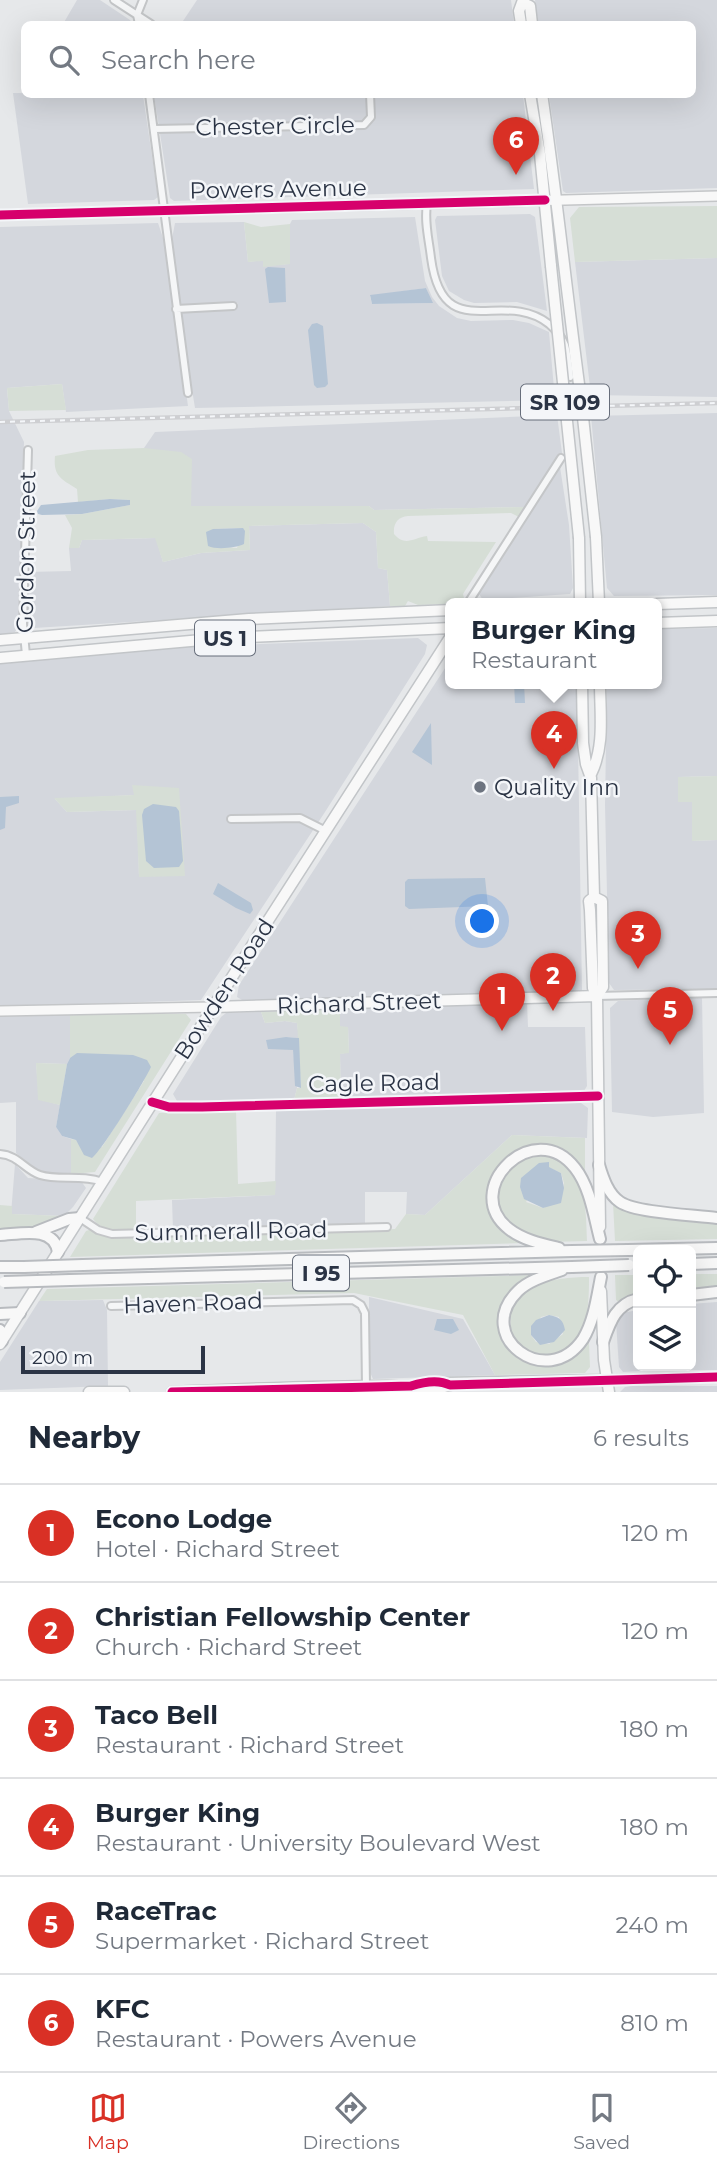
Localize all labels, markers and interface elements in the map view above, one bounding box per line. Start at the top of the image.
search box [21,21,696,98]
icon: search [45,41,83,79]
text: Search here [101,44,256,76]
street label: Chester Circle [195,111,355,141]
pin: 6 [493,117,539,175]
street label: Powers Avenue [189,173,367,205]
road number: SR 109 [521,384,609,420]
street label: Gordon Street [11,471,41,633]
popup [445,598,662,689]
text: Burger King [471,614,636,646]
road number: US 1 [195,620,255,656]
text: Restaurant [471,646,597,674]
pin: 4 [531,711,577,769]
place label: Quality Inn [494,773,620,801]
marker: Quality Inn [472,779,488,795]
your location [465,904,499,938]
pin: 3 [615,911,661,969]
street label: Bowden Road [168,913,280,1065]
pin: 2 [530,953,576,1011]
pin: 1 [479,973,525,1031]
street label: Richard Street [276,986,442,1020]
pin: 5 [647,987,693,1045]
street label: Cagle Road [308,1068,440,1098]
street label: Summerall Road [134,1215,328,1247]
map controls [633,1245,696,1371]
button: locate [633,1245,696,1308]
road number: I 95 [293,1256,349,1290]
street label: Haven Road [123,1287,263,1319]
button: layers [633,1308,696,1371]
scale bar [21,1343,205,1375]
text: 200 m [32,1346,93,1369]
text: Nearby [28,1419,140,1456]
text: 6 results [593,1424,689,1452]
text: Econo Lodge [95,1503,272,1535]
text: 1 [46,1519,56,1547]
text: 120 m [622,1519,689,1547]
text: Hotel · Richard Street [95,1535,340,1563]
text: Christian Fellowship Center [95,1601,470,1633]
text: 2 [44,1617,58,1645]
text: 120 m [622,1617,689,1645]
text: Church · Richard Street [95,1633,362,1661]
text: Taco Bell [95,1699,218,1731]
text: 3 [44,1715,58,1743]
text: 180 m [620,1715,689,1743]
text: Restaurant · Richard Street [95,1731,404,1759]
text: Burger King [95,1797,260,1829]
text: 4 [43,1813,59,1841]
text: 180 m [620,1813,689,1841]
text: Restaurant · University Boulevard West [95,1829,541,1857]
text: RaceTrac [95,1895,217,1927]
text: 5 [44,1911,58,1939]
text: 240 m [616,1911,689,1939]
text: Supermarket · Richard Street [95,1927,429,1955]
text: KFC [95,1993,150,2025]
text: 6 [44,2009,58,2037]
text: 810 m [620,2009,689,2037]
text: Restaurant · Powers Avenue [95,2025,417,2053]
tab: Map [87,2089,129,2154]
tab: Directions [302,2089,400,2154]
tab: Saved [573,2089,630,2154]

